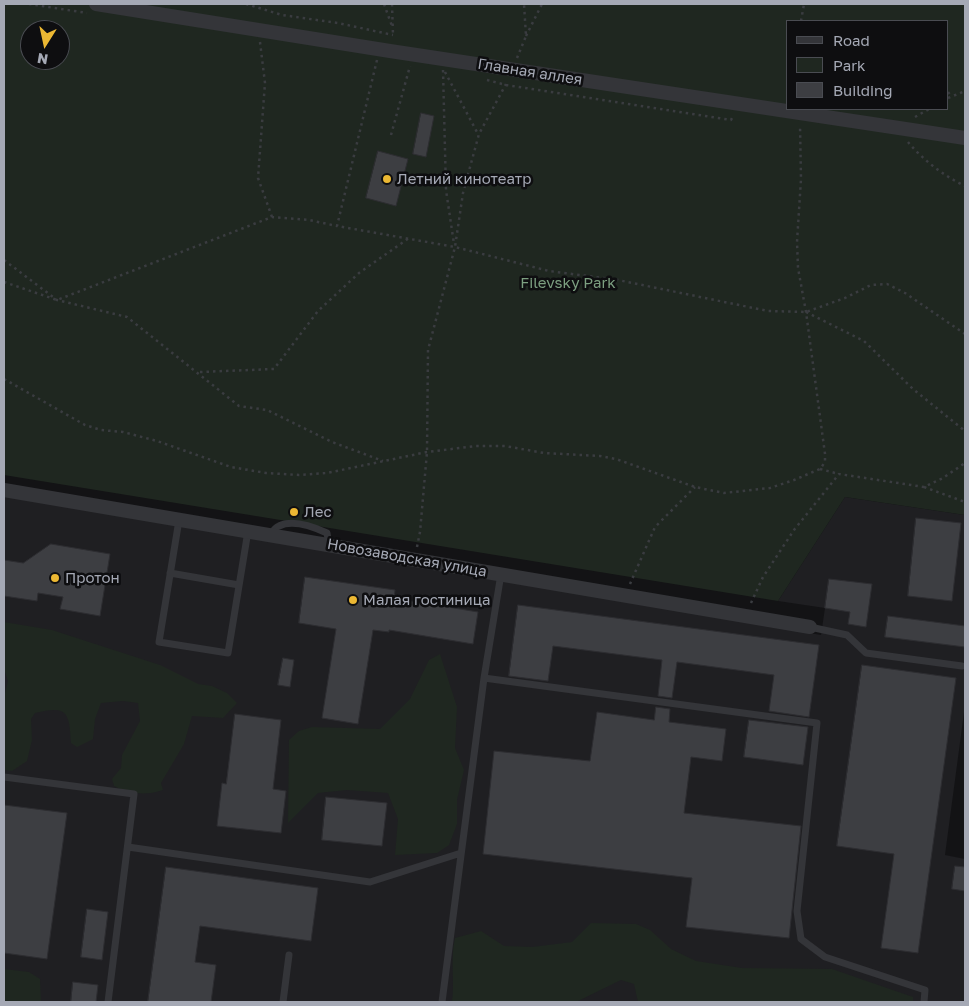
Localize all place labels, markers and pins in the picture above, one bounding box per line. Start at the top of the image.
place label: Летний кинотеатр [397,170,531,188]
marker: Летний кинотеатр [381,173,393,185]
place label: Лес [304,503,332,521]
marker: Лес [288,506,300,518]
place label: Протон [65,569,120,587]
marker: Протон [49,572,61,584]
place label: Малая гостиница [363,591,491,609]
marker: Малая гостиница [347,594,359,606]

